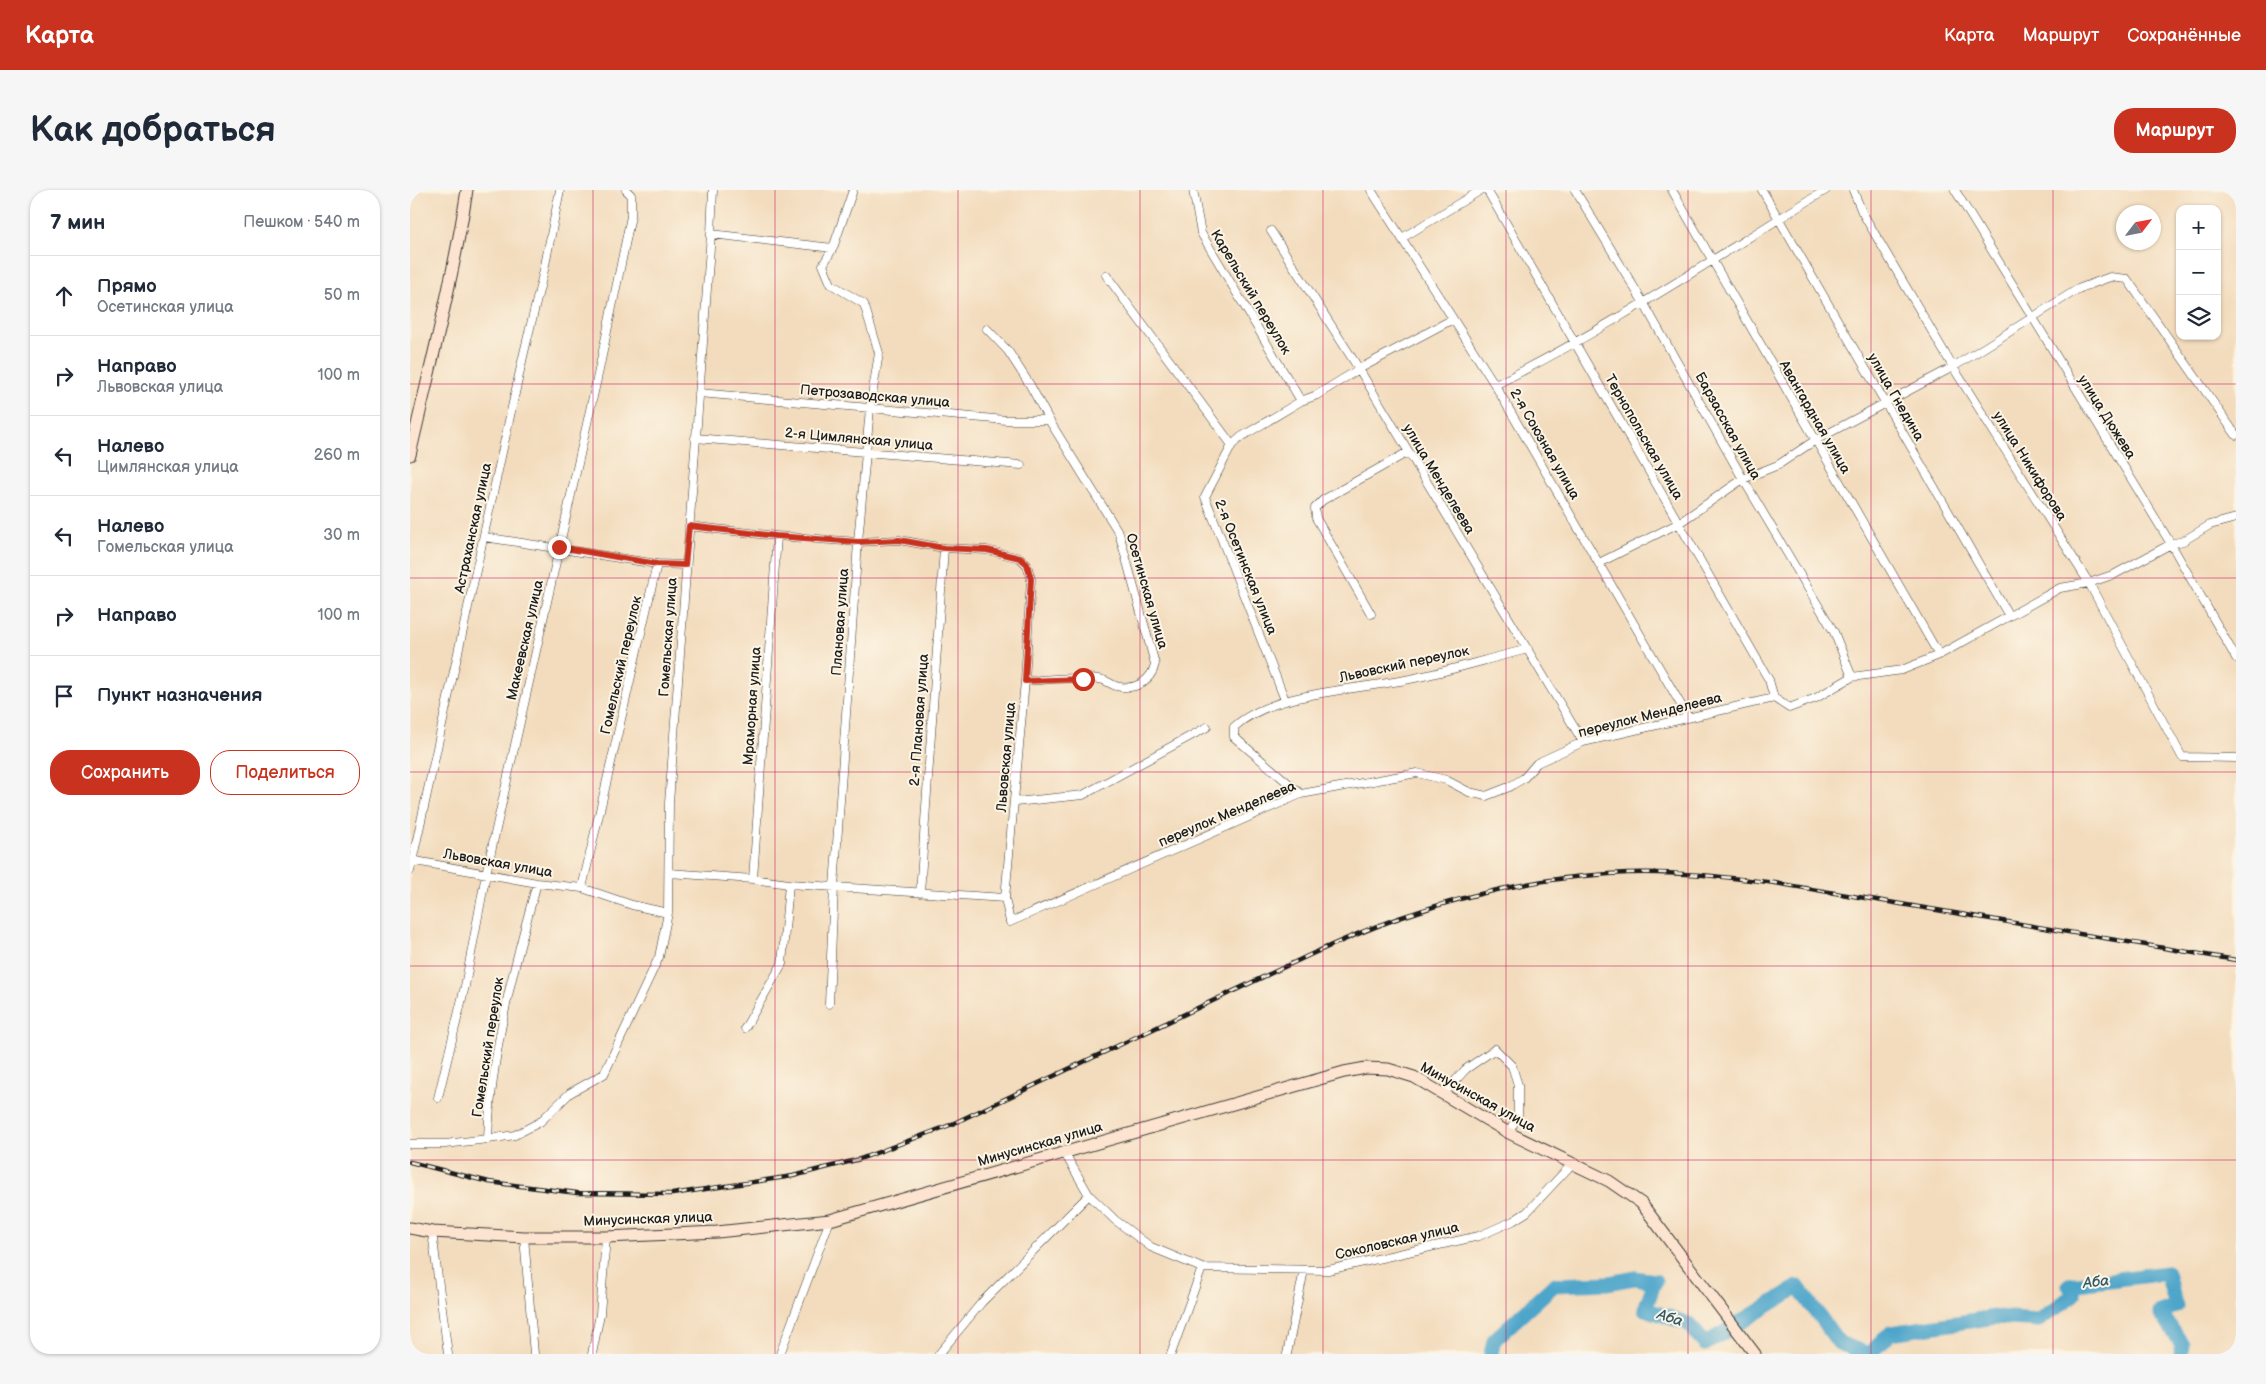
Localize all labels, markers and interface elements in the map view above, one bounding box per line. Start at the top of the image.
text: Карта [25,21,94,50]
text: Карта [1944,25,1995,46]
text: Маршрут [2023,25,2099,46]
text: Сохранённые [2127,25,2241,46]
button: Маршрут [2114,108,2236,153]
text: Как добраться [30,109,276,152]
north arrow [2116,205,2161,250]
map controls [2176,205,2221,340]
button: + [2176,205,2221,250]
text: 7 мин [50,210,105,235]
text: Пешком · 540 m [243,213,360,232]
street label: Карельский переулок [1207,227,1295,358]
button: − [2176,250,2221,295]
text: Прямо [97,275,157,298]
icon: ahead [50,282,78,310]
text: 50 m [324,286,360,305]
button: layers [2176,295,2221,340]
text: Осетинская улица [97,298,234,317]
street label: улица Гнедина [1864,350,1928,445]
text: Направо [97,355,177,378]
street label: Авангардная улица [1775,356,1855,477]
icon: right [50,362,78,390]
text: 100 m [317,366,360,385]
street label: Барзасская улица [1691,369,1765,483]
street label: Тернопольская улица [1601,371,1687,503]
street label: улица Дюжева [2074,372,2140,463]
text: Львовская улица [97,378,223,397]
street label: Петрозаводская улица [799,381,951,411]
street label: 2-я Союзная улица [1506,386,1584,503]
street label: улица Никифорова [1989,408,2071,524]
street label: улица Менделеева [1399,421,1479,538]
street label: 2-я Цимлянская улица [784,424,935,454]
text: Налево [97,435,164,458]
icon: left [50,442,78,470]
text: 260 m [314,446,360,465]
text: Цимлянская улица [97,458,239,477]
street label: Астраханская улица [451,460,495,596]
street label: 2-я Осетинская улица [1211,497,1281,638]
text: Налево [97,515,164,538]
icon: left [50,522,78,550]
text: 30 m [323,526,360,545]
street label: Осетинская улица [1122,531,1172,652]
route end [548,536,571,559]
text: Гомельская улица [97,538,234,557]
street label: Плановая улица [828,567,852,676]
street label: Гомельская улица [655,576,681,697]
street label: Макеевская улица [503,577,547,702]
street label: Гомельский переулок [597,594,645,736]
icon: right [50,602,78,630]
text: Направо [97,604,177,627]
text: 100 m [317,606,360,625]
street label: Львовский переулок [1336,642,1471,686]
street label: Мраморная улица [739,645,765,766]
street label: 2-я Плановая улица [906,652,932,787]
route start [1072,668,1095,691]
icon: arrive [50,682,78,710]
text: Пункт назначения [97,684,262,707]
street label: переулок Менделеева [1576,689,1724,741]
street label: Львовская улица [993,701,1019,814]
button: Сохранить [50,750,200,795]
button: Поделиться [210,750,360,795]
street label: переулок Менделеева [1156,777,1299,851]
street label: Львовская улица [441,845,555,881]
street label: Гомельский переулок [469,975,508,1118]
street label: Минусинская улица [1417,1058,1539,1136]
street label: Минусинская улица [976,1118,1105,1170]
street label: Минусинская улица [583,1208,714,1230]
street label: Соколовская улица [1334,1218,1461,1263]
water label: Аба [2081,1271,2110,1293]
water label: Аба [1654,1305,1685,1331]

